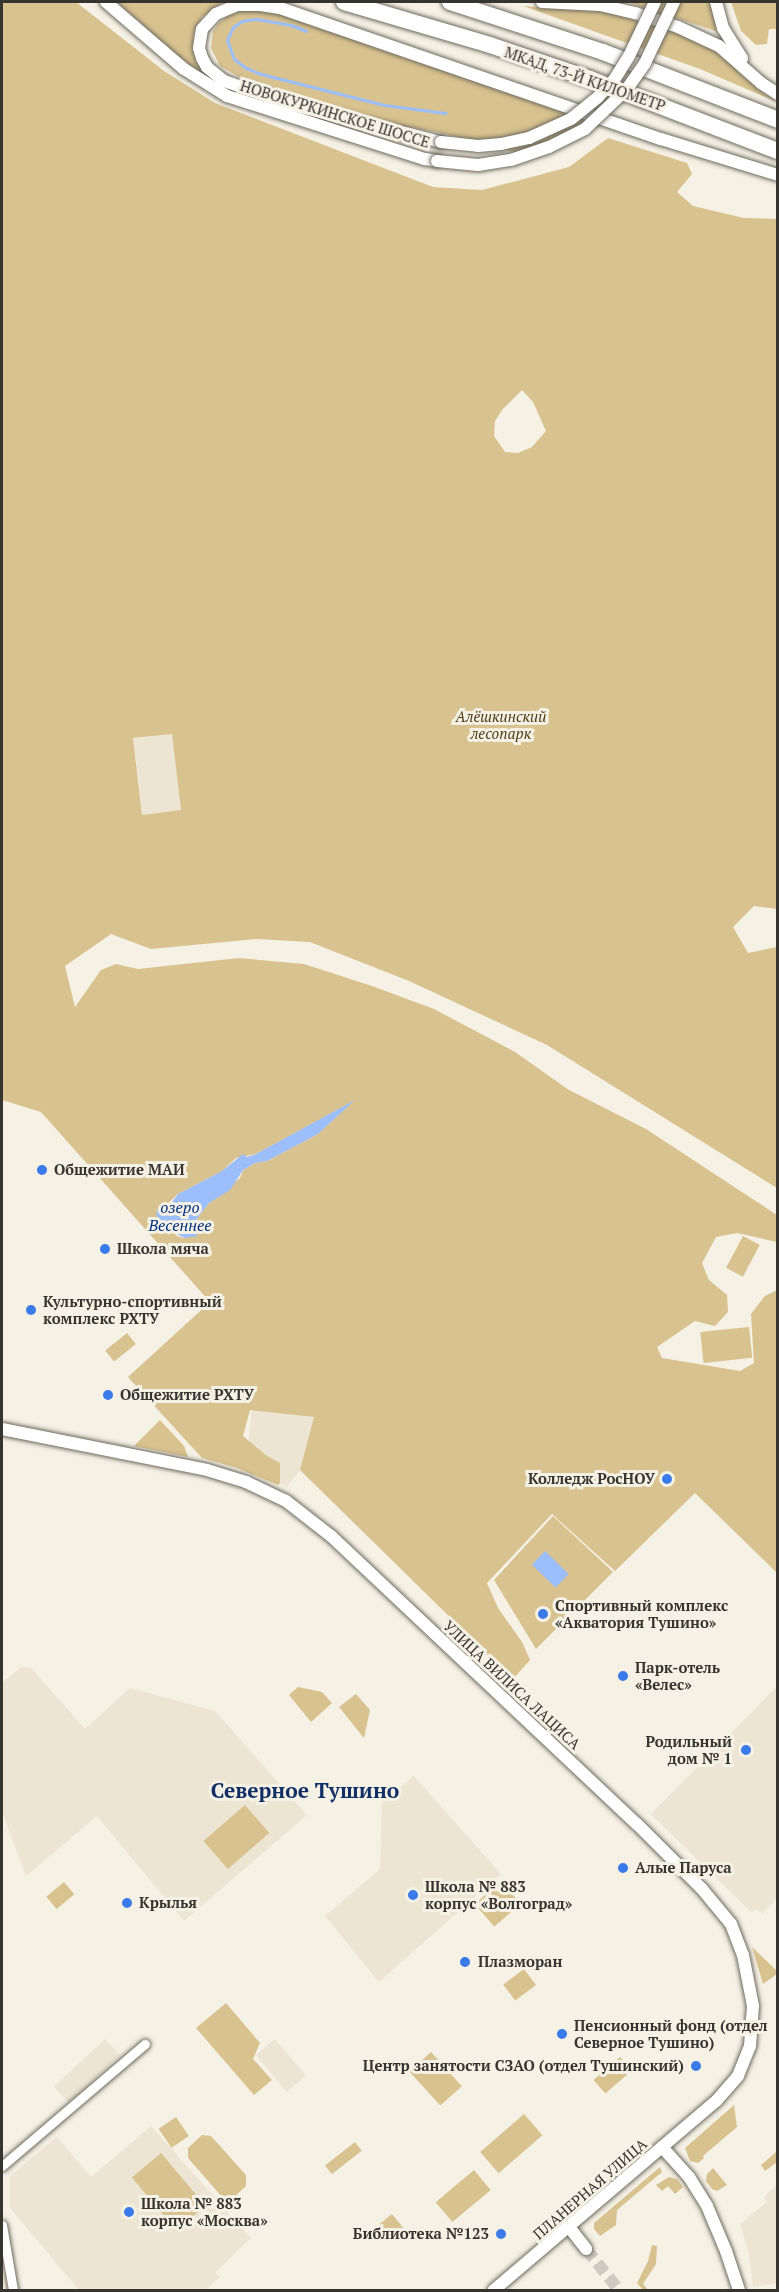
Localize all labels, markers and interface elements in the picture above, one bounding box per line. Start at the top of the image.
street label: МКАД, 73-Й КИЛОМЕТР [502,43,668,115]
street label: НОВОКУРКИНСКОЕ ШОССЕ [238,77,432,151]
park label: Алёшкинский лесопарк [456,707,546,742]
place label: Общежитие МАИ [54,1161,185,1179]
marker: Общежитие МАИ [35,1163,49,1177]
water label: озеро Весеннее [148,1197,212,1235]
place label: Школа мяча [117,1240,209,1258]
marker: Школа мяча [98,1242,112,1256]
place label: Культурно-спортивный комплекс РХТУ [43,1292,222,1327]
marker: Культурно-спортивный комплекс РХТУ [24,1303,38,1317]
place label: Общежитие РХТУ [120,1386,254,1404]
marker: Общежитие РХТУ [101,1388,115,1402]
place label: Колледж РосНОУ [528,1470,655,1488]
marker: Колледж РосНОУ [660,1472,674,1486]
place label: Спортивный комплекс «Акватория Тушино» [555,1596,728,1631]
marker: Спортивный комплекс «Акватория Тушино» [536,1607,550,1621]
street label: УЛИЦА ВИЛИСА ЛАЦИСА [440,1617,584,1753]
place label: Парк-отель «Велес» [635,1658,720,1693]
marker: Парк-отель «Велес» [616,1669,630,1683]
place label: Родильный дом № 1 [646,1732,732,1767]
marker: Родильный дом № 1 [737,1741,755,1759]
district label: Северное Тушино [211,1777,399,1803]
place label: Алые Паруса [635,1859,732,1877]
marker: Алые Паруса [616,1861,630,1875]
place label: Школа № 883 корпус «Волгоград» [425,1877,572,1912]
marker: Школа № 883 корпус «Волгоград» [406,1888,420,1902]
place label: Крылья [139,1894,197,1912]
marker: Крылья [120,1896,134,1910]
marker: Плазморан [456,1953,474,1971]
place label: Плазморан [478,1953,562,1971]
place label: Пенсионный фонд (отдел Северное Тушино) [574,2016,768,2051]
marker: Пенсионный фонд (отдел Северное Тушино) [555,2027,569,2041]
place label: Центр занятости СЗАО (отдел Тушинский) [363,2057,684,2075]
marker: Центр занятости СЗАО (отдел Тушинский) [689,2059,703,2073]
street label: ПЛАНЕРНАЯ УЛИЦА [529,2135,651,2243]
place label: Школа № 883 корпус «Москва» [141,2194,268,2229]
marker: Школа № 883 корпус «Москва» [122,2205,136,2219]
place label: Библиотека №123 [353,2225,489,2243]
marker: Библиотека №123 [494,2227,508,2241]

